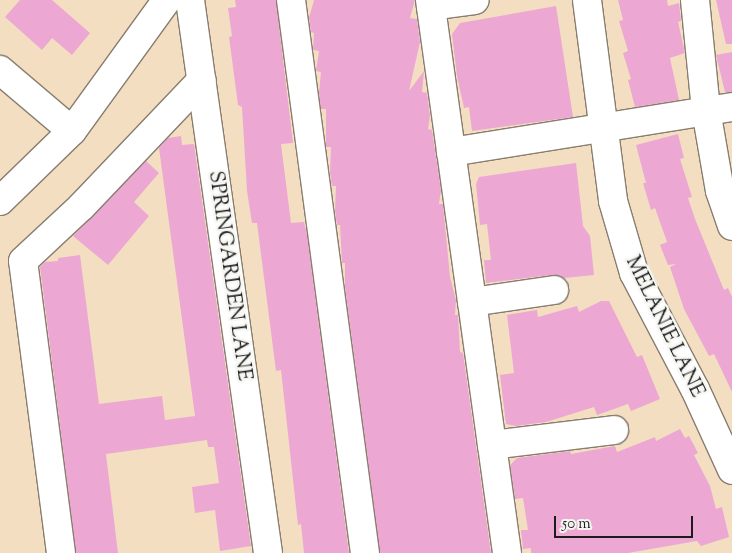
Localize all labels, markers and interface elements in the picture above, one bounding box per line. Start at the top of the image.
street label: SPRINGARDEN LANE [202,170,256,382]
street label: MELANIE LANE [619,253,709,401]
scale bar [557,506,696,538]
text: 50 m [562,514,591,535]

